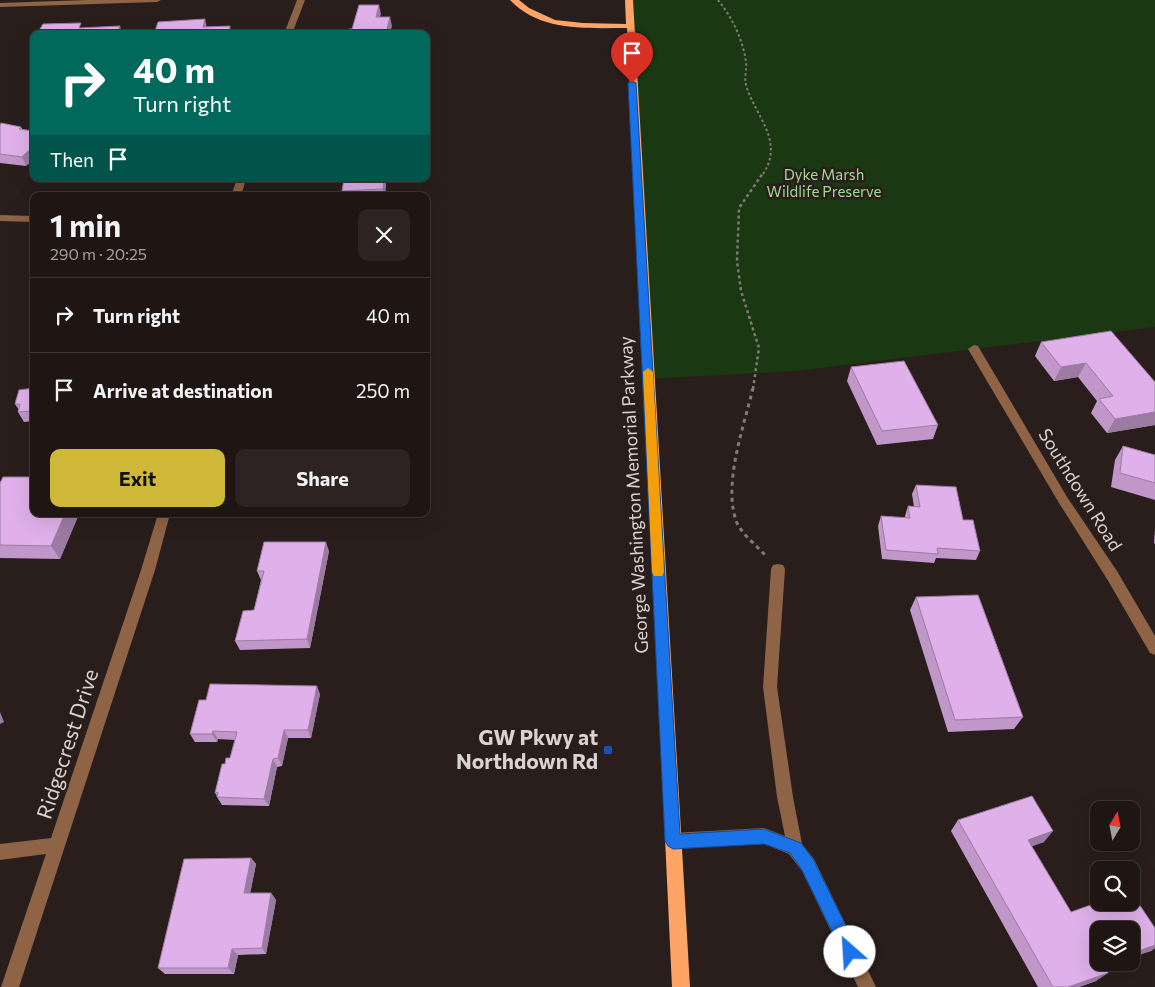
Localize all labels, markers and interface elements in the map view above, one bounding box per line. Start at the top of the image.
pin [611,32,653,83]
icon: arrive [618,39,646,67]
text: 40 m [133,47,215,90]
icon: right [50,50,115,115]
text: Turn right [133,90,231,117]
icon: arrive [104,145,132,173]
text: Then [50,148,94,171]
park label: Dyke Marsh Wildlife Preserve [767,165,881,200]
text: 1 min [50,206,121,243]
button: close [358,209,410,261]
text: 290 m · 20:25 [50,244,147,263]
icon: right [50,301,78,329]
text: Turn right [93,304,180,327]
text: 40 m [366,304,410,327]
street label: George Washington Memorial Parkway [614,336,652,654]
icon: arrive [50,376,78,404]
text: Arrive at destination [93,379,273,402]
text: 250 m [356,379,410,402]
street label: Southdown Road [1034,424,1127,555]
button: Exit [50,449,225,507]
button: Share [235,449,410,507]
street label: Ridgecrest Drive [31,665,103,822]
place label: GW Pkwy at Northdown Rd [456,724,598,773]
marker: GW Pkwy at Northdown Rd [602,744,614,756]
north arrow [1090,801,1140,851]
map controls [1090,801,1140,971]
button: search [1090,861,1140,911]
button: layers [1090,921,1140,971]
position arrow [823,925,875,977]

